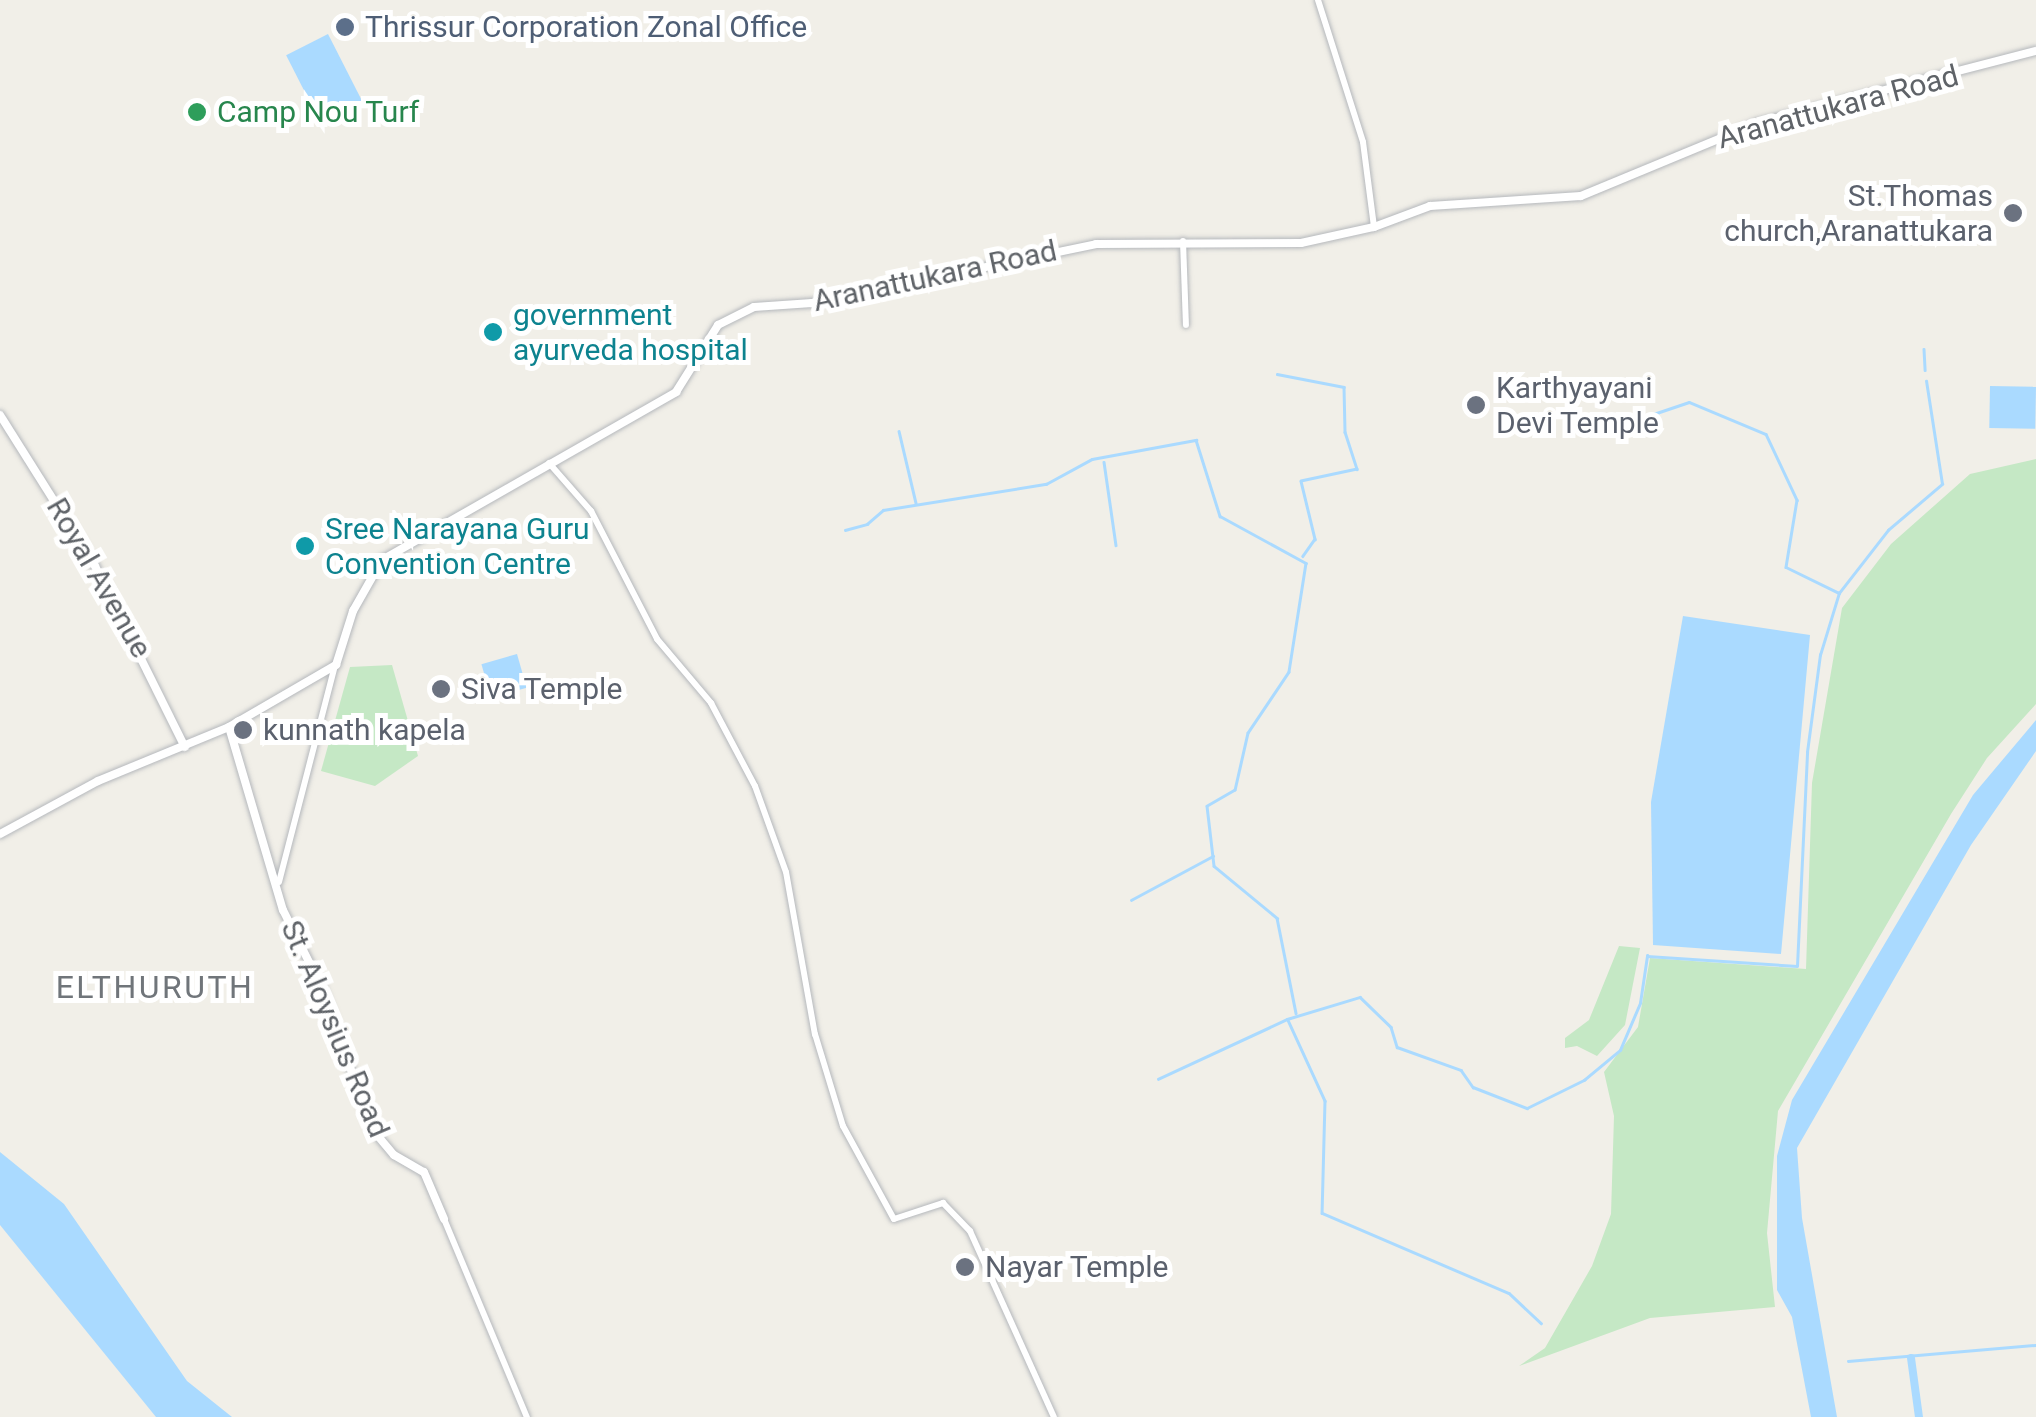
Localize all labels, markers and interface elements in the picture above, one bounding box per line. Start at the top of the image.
place label: Thrissur Corporation Zonal Office [365,9,807,45]
marker: Thrissur Corporation Zonal Office [334,16,356,38]
street label: Aranattukara Road [1713,57,1963,157]
place label: Camp Nou Turf [217,94,420,130]
marker: Camp Nou Turf [186,101,208,123]
place label: St.Thomas church,Aranattukara [1724,178,1993,248]
marker: St.Thomas church,Aranattukara [2002,202,2024,224]
street label: Aranattukara Road [810,233,1060,319]
place label: government ayurveda hospital [513,297,748,368]
marker: government ayurveda hospital [482,321,504,343]
place label: Karthyayani Devi Temple [1496,370,1659,440]
marker: Karthyayani Devi Temple [1465,394,1487,416]
street label: Royal Avenue [39,492,159,664]
place label: Sree Narayana Guru Convention Centre [325,511,590,582]
marker: Sree Narayana Guru Convention Centre [294,535,316,557]
place label: Siva Temple [461,671,623,707]
marker: Siva Temple [430,678,452,700]
place label: kunnath kapela [263,712,466,748]
marker: kunnath kapela [232,719,254,741]
street label: St. Aloysius Road [273,915,397,1143]
district label: ELTHURUTH [56,968,254,1006]
place label: Nayar Temple [985,1249,1169,1285]
marker: Nayar Temple [954,1256,976,1278]

